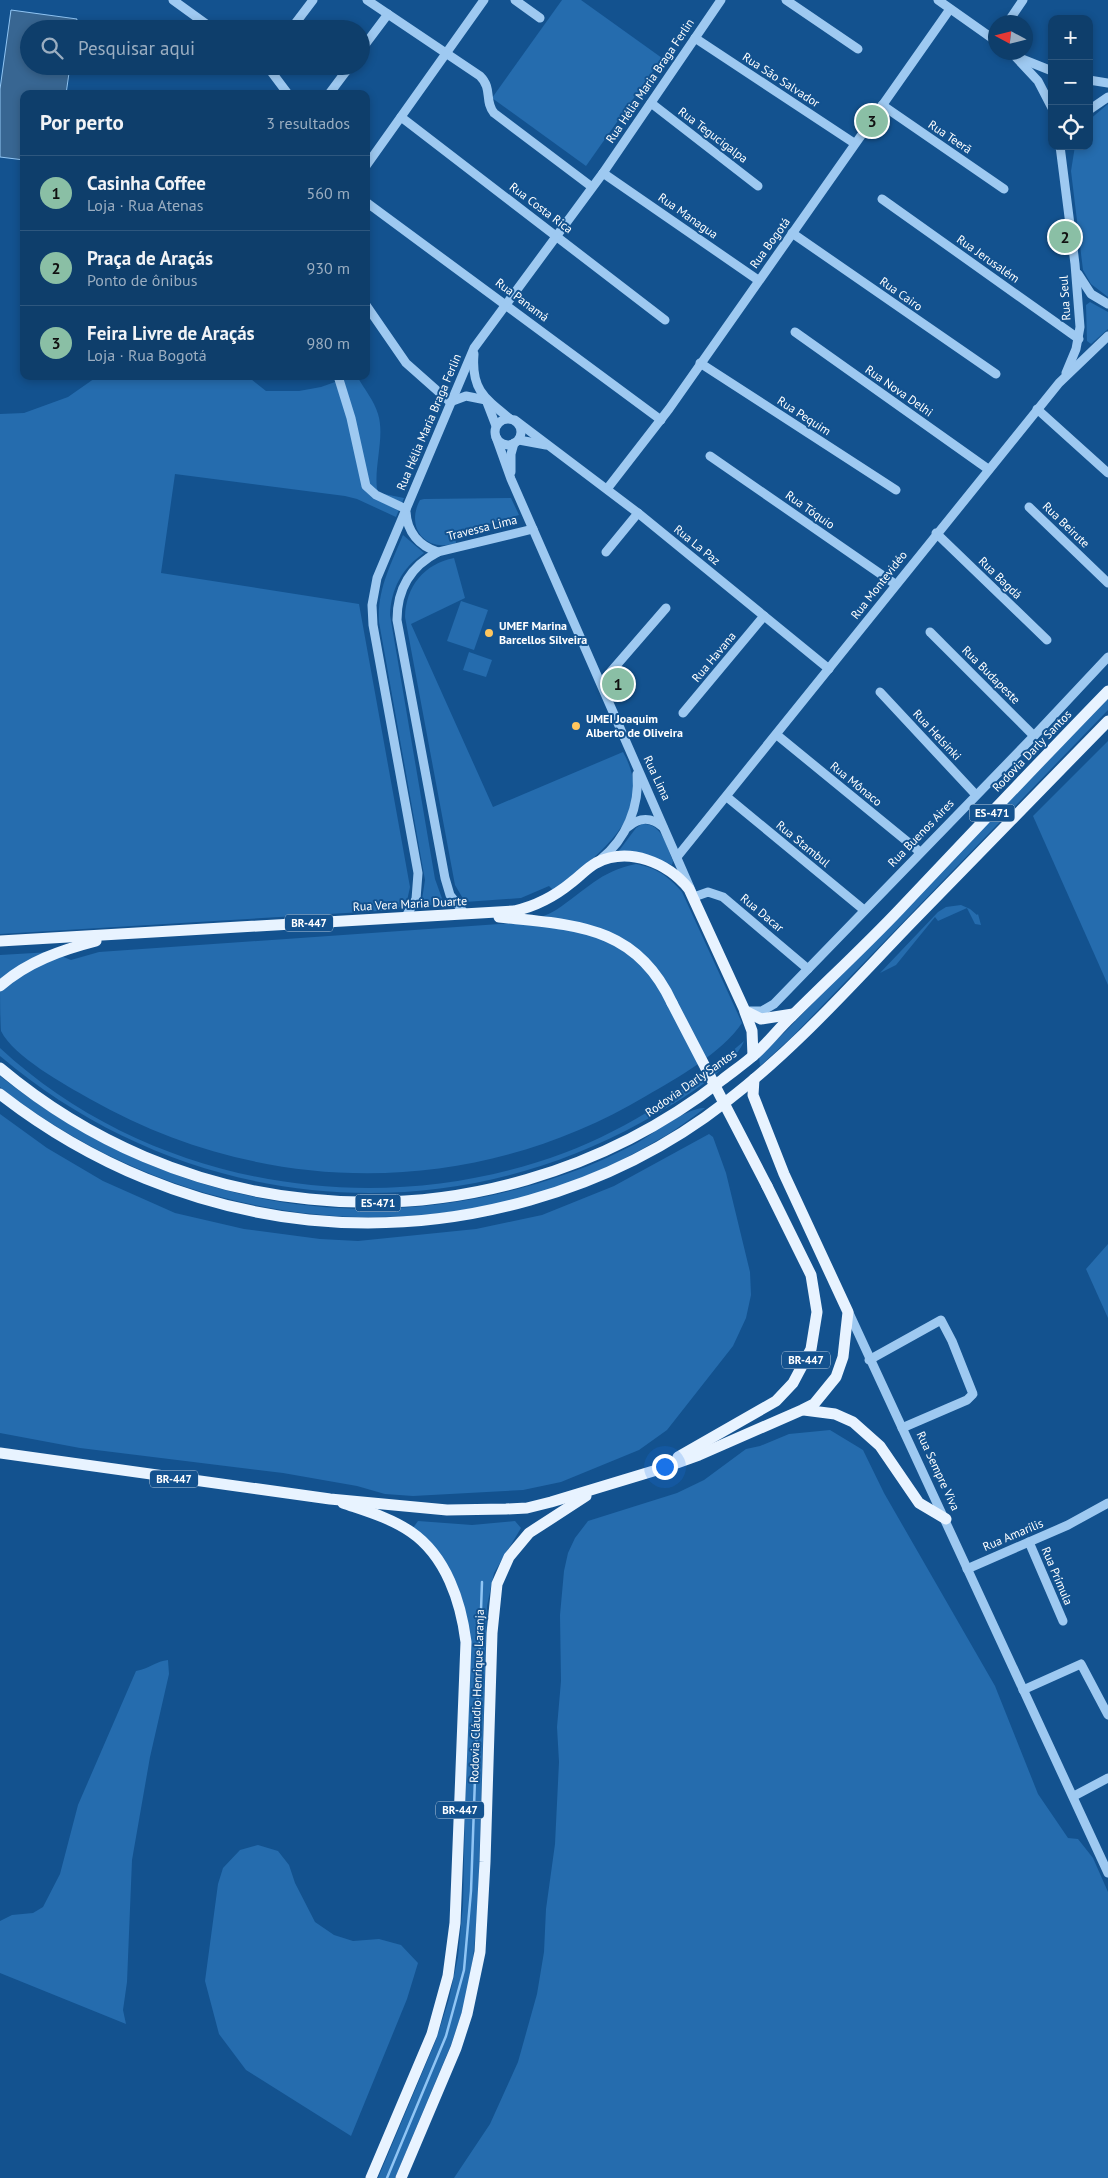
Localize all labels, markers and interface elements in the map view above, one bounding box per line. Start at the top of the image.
north arrow [988,15,1033,60]
map controls [1048,15,1093,150]
button: + [1048,15,1093,60]
street label: Rua Hélia Maria Braga Ferlin [602,16,697,146]
search box [20,20,370,75]
icon: search [38,34,66,62]
text: Pesquisar aqui [78,36,195,60]
street label: Rua São Salvador [740,49,823,110]
button: − [1048,60,1093,105]
pin: 3 [856,102,888,140]
street label: Rua Tegucigalpa [676,104,751,166]
button: locate [1048,105,1093,150]
text: Por perto [40,109,124,136]
text: 3 resultados [266,113,350,133]
street label: Rua Teerã [926,117,975,157]
text: Casinha Coffee [87,171,206,195]
street label: Rua Costa Rica [507,179,576,236]
text: 1 [51,183,61,203]
text: 560 m [307,183,350,203]
street label: Rua Managua [656,190,721,242]
text: Loja · Rua Atenas [87,195,204,215]
street label: Rua Bogotá [746,214,793,271]
pin: 2 [1049,218,1081,256]
street label: Rua Jerusalém [954,231,1023,286]
text: Praça de Araçás [87,246,213,270]
text: 2 [51,258,61,278]
text: 930 m [307,258,350,278]
text: Ponto de ônibus [87,270,197,290]
street label: Rua Cairo [877,273,926,314]
street label: Rua Panamá [493,275,552,325]
street label: Rua Seul [1055,275,1074,321]
text: Feira Livre de Araçás [87,321,255,345]
text: 3 [51,333,61,353]
text: 980 m [307,333,350,353]
text: Loja · Rua Bogotá [87,345,207,365]
street label: Rua Hélia Maria Braga Ferlin [393,351,464,492]
street label: Rua Nova Delhi [863,362,936,419]
street label: Rua Pequim [775,393,834,438]
street label: Rua Tóquio [783,487,838,532]
street label: Rua Beirute [1040,499,1093,551]
street label: Travessa Lima [445,512,518,543]
street label: Rua La Paz [671,521,724,568]
street label: Rua Montevidéo [847,547,910,622]
street label: Rua Bagdá [976,553,1025,602]
place label: UMEF Marina Barcellos Silveira [499,618,587,647]
marker: UMEF Marina Barcellos Silveira [483,627,495,639]
street label: Rua Havana [688,628,739,685]
street label: Rua Budapeste [959,642,1024,707]
pin: 1 [602,665,634,703]
street label: Rua Helsinki [910,706,965,763]
street label: Rodovia Darly Santos [989,707,1075,795]
place label: UMEI Joaquim Alberto de Oliveira [586,711,683,740]
marker: UMEI Joaquim Alberto de Oliveira [570,720,582,732]
street label: Rua Lima [641,753,674,803]
street label: Rua Mônaco [827,758,885,809]
street label: Rua Buenos Aires [884,796,957,870]
road number: ES-471 [970,804,1014,821]
street label: Rua Stambul [773,817,834,870]
street label: Rua Dacar [738,890,787,935]
street label: Rua Vera Maria Duarte [352,893,467,914]
road number: BR-447 [285,914,333,931]
street label: Rodovia Darly Santos [642,1045,739,1120]
road number: ES-471 [356,1194,400,1212]
road number: BR-447 [782,1352,830,1368]
street label: Rua Sempre Viva [913,1429,963,1513]
your location [652,1454,678,1480]
road number: BR-447 [150,1470,198,1488]
street label: Rua Amarílis [980,1515,1045,1554]
street label: Rua Prímula [1038,1544,1076,1607]
street label: Rodovia Cláudio Henrique Laranja [466,1609,487,1783]
road number: BR-447 [436,1802,484,1818]

